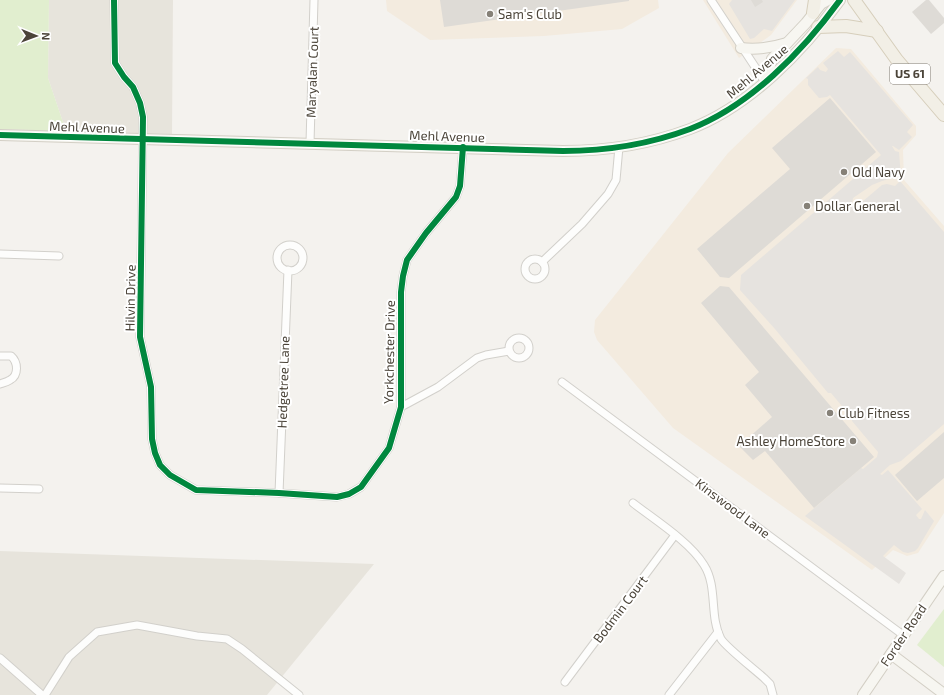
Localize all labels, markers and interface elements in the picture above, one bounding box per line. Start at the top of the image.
place label: Sam's Club [498,6,562,22]
marker: Sam's Club [485,9,495,19]
north arrow [16,16,56,56]
street label: Maryalan Court [302,26,322,118]
text: N [40,32,53,40]
street label: Mehl Avenue [723,41,791,101]
road number: US 61 [890,64,930,84]
street label: Mehl Avenue [49,118,125,136]
street label: Mehl Avenue [409,127,485,145]
place label: Old Navy [852,164,905,180]
marker: Old Navy [839,167,849,177]
place label: Dollar General [815,198,900,214]
marker: Dollar General [802,201,812,211]
street label: Hilvin Drive [121,264,139,332]
street label: Yorkchester Drive [380,300,398,404]
street label: Hedgetree Lane [273,335,293,429]
place label: Club Fitness [838,405,910,421]
marker: Club Fitness [825,408,835,418]
place label: Ashley HomeStore [736,433,845,449]
marker: Ashley HomeStore [848,436,858,446]
street label: Kinswood Lane [693,475,773,541]
street label: Bodmin Court [589,572,651,646]
street label: Forder Road [876,601,930,669]

